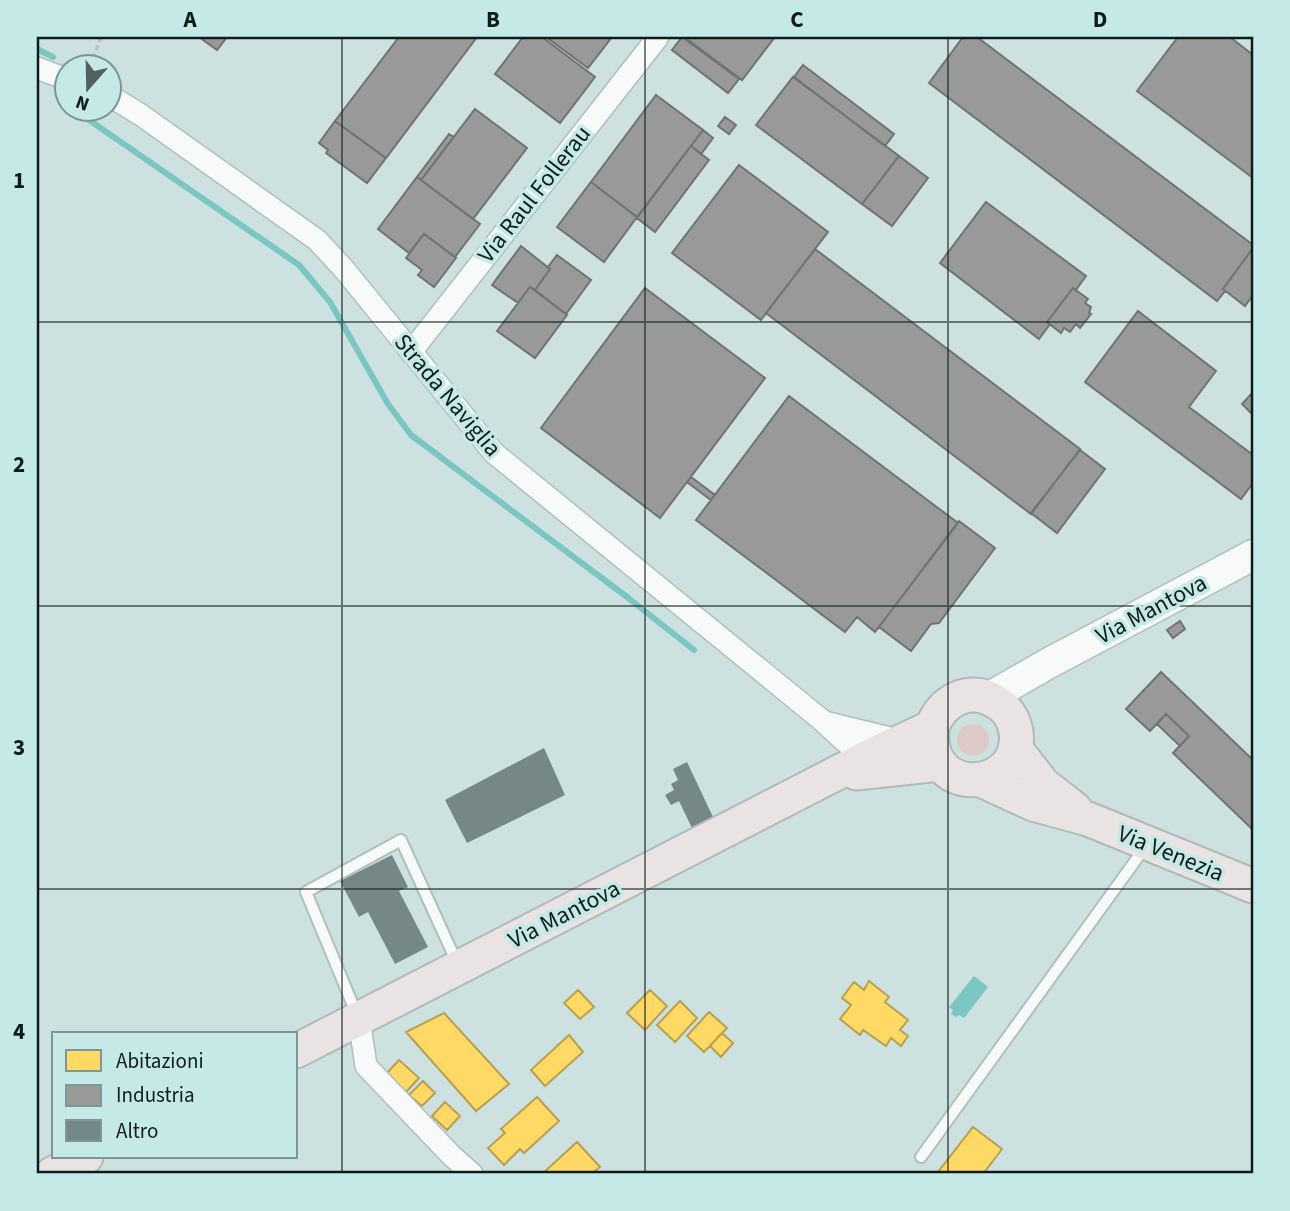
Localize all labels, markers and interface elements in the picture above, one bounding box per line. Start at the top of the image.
text: A [182,3,197,36]
text: B [486,3,500,36]
text: C [790,3,804,36]
text: D [1093,3,1107,36]
north arrow [52,52,122,122]
text: N [72,88,93,117]
street label: Via Raul Follerau [469,118,599,271]
text: 1 [13,164,25,197]
street label: Strada Naviglia [386,326,510,465]
text: 2 [13,448,25,481]
street label: Via Mantova [1089,566,1213,653]
text: 3 [13,731,25,764]
street label: Via Venezia [1112,816,1229,891]
street label: Via Mantova [502,871,626,958]
text: 4 [13,1015,25,1048]
legend [52,1032,298,1158]
text: Abitazioni [116,1046,204,1076]
text: Industria [116,1080,195,1110]
text: Altro [116,1116,158,1146]

